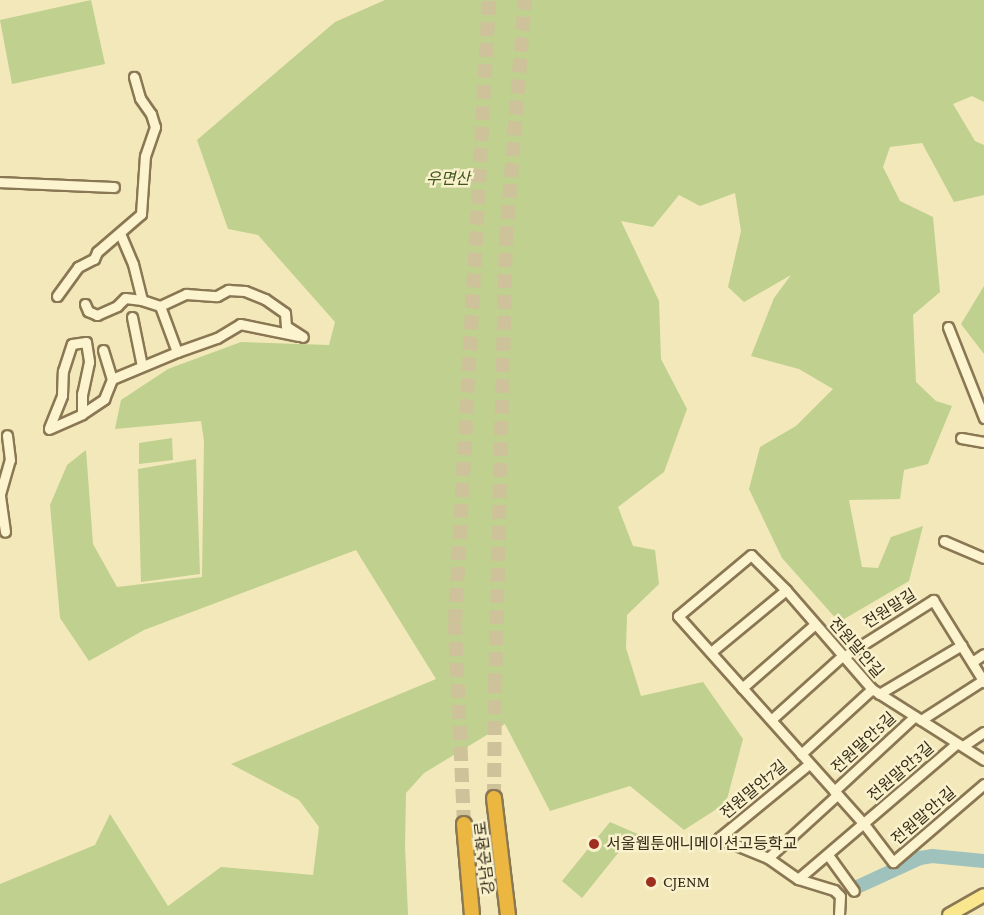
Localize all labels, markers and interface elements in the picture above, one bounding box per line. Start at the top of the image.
park label: 우면산 [426,169,470,189]
street label: 전원말길 [860,585,920,633]
street label: 전원말안길 [825,614,887,682]
street label: 전원말안5길 [828,708,900,778]
street label: 전원말안3길 [864,738,938,806]
street label: 전원말안7길 [717,757,791,823]
street label: 전원말안1길 [888,783,960,849]
street label: 강남순환로 [471,820,499,896]
place label: 서울웹툰애니메이션고등학교 [606,834,797,854]
marker: 서울웹툰애니메이션고등학교 [587,837,601,851]
place label: CJENM [663,872,710,892]
marker: CJENM [644,875,658,889]

